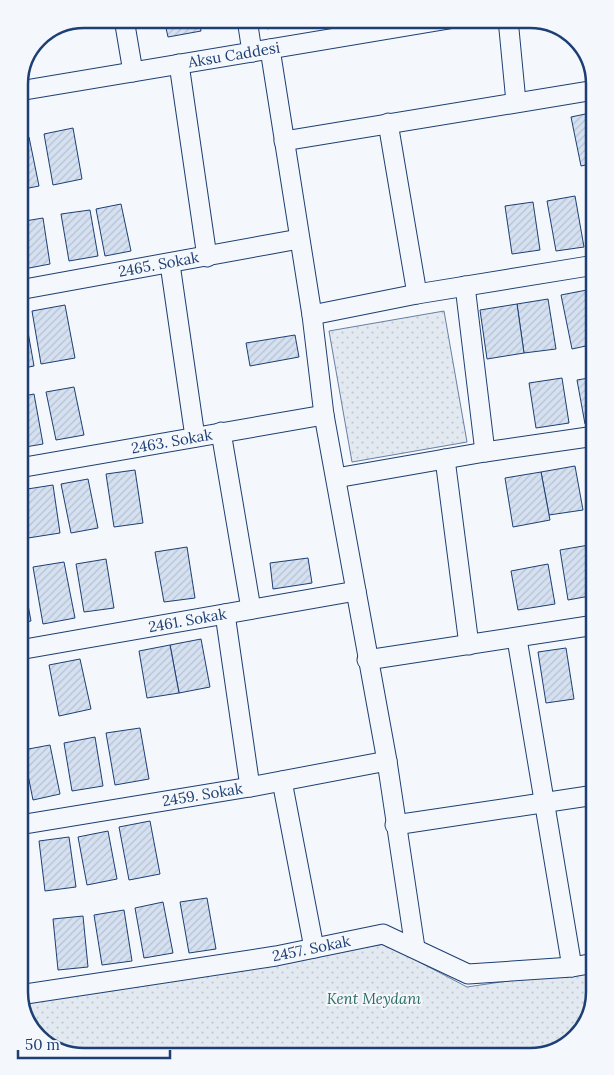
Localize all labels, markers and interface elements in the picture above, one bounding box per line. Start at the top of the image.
street label: Aksu Caddesi [186,37,281,72]
street label: 2465. Sokak [117,247,200,281]
street label: 2463. Sokak [130,425,214,457]
street label: 2461. Sokak [147,604,228,636]
street label: 2459. Sokak [161,778,244,810]
street label: 2457. Sokak [271,931,352,966]
park label: Kent Meydanı [327,989,421,1008]
scale bar [18,1028,170,1060]
text: 50 m [25,1035,60,1054]

